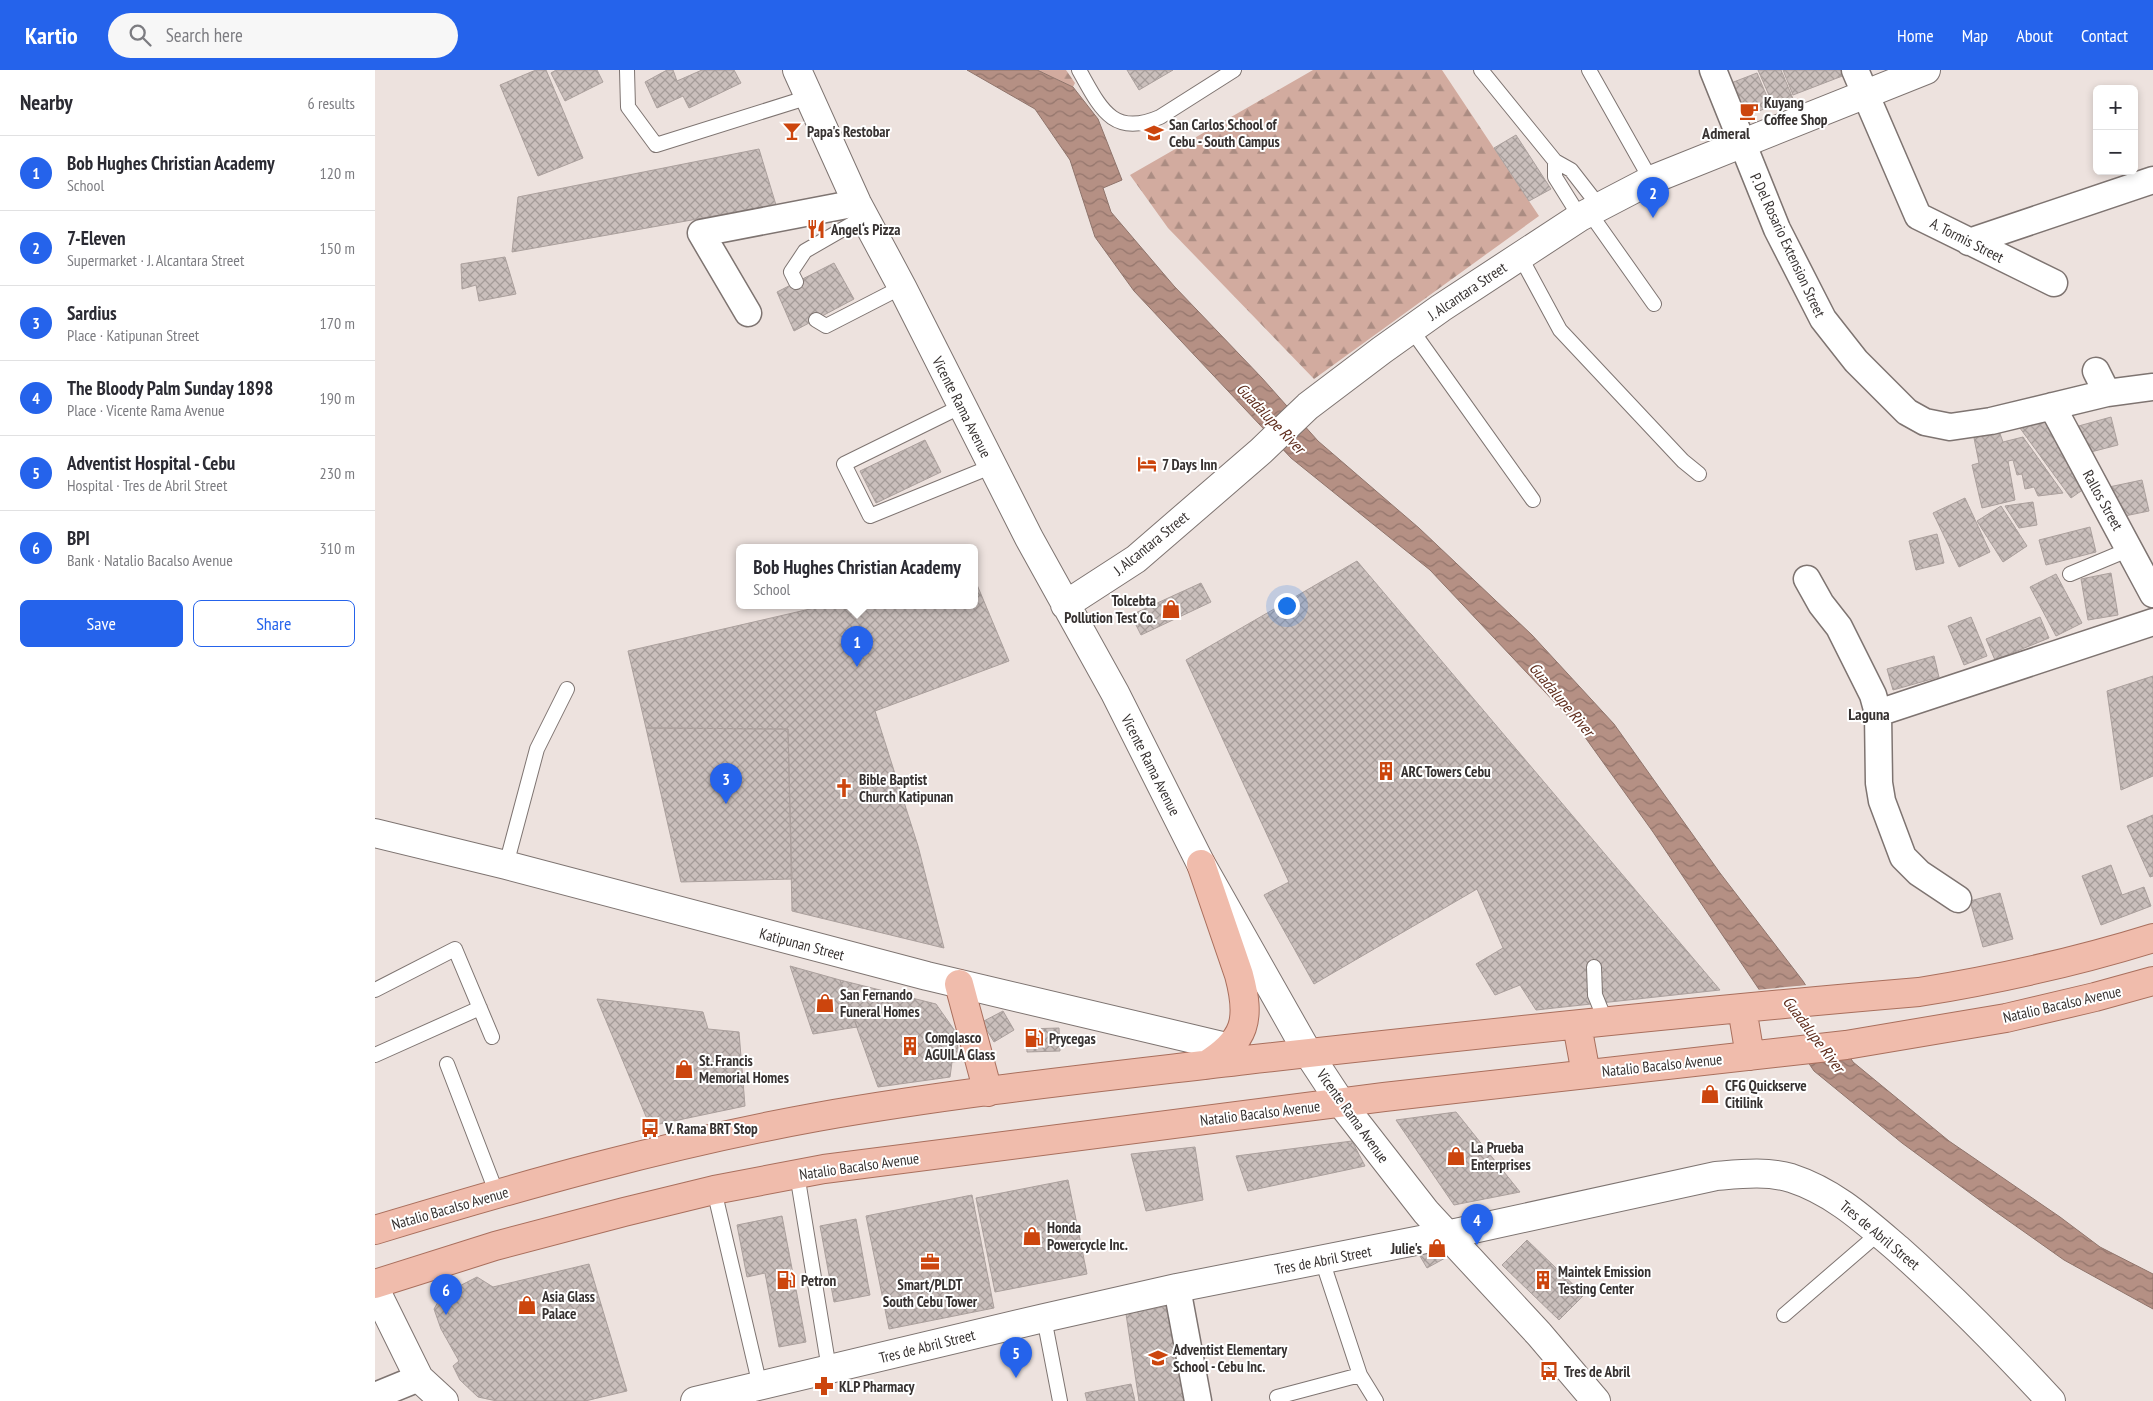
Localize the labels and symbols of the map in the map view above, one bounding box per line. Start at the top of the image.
place label: Kuyang Coffee Shop [1764,93,1828,129]
cafe icon: Kuyang Coffee Shop [1738,100,1760,122]
place label: San Carlos School of Cebu - South Campus [1169,115,1280,151]
bar icon: Papa's Restobar [781,120,803,142]
place label: Papa's Restobar [807,122,890,141]
school or university icon: San Carlos School of Cebu - South Campus [1143,122,1165,144]
district label: Admeral [1701,123,1750,143]
street label: P. Del Rosario Extension Street [1746,170,1830,320]
pin: 2 [1637,177,1669,218]
street label: A. Tormis Street [1927,213,2007,267]
restaurant icon: Angel‘s Pizza [805,218,827,240]
place label: Angel‘s Pizza [830,220,900,239]
street label: J. Alcantara Street [1423,258,1510,325]
street label: Vicente Rama Avenue [928,352,996,461]
water label: Guadalupe River [1232,378,1311,459]
hotel icon: 7 Days Inn [1136,453,1158,475]
place label: 7 Days Inn [1162,455,1217,474]
street label: Rallos Street [2079,467,2127,533]
street label: J. Alcantara Street [1109,507,1192,580]
place label: Tolcebta Pollution Test Co. [1064,591,1156,627]
your location [1274,593,1300,619]
shop icon: Tolcebta Pollution Test Co. [1160,598,1182,620]
pin: 1 [841,626,873,667]
water label: Guadalupe River [1525,658,1600,742]
district label: Laguna [1848,704,1890,724]
street label: Vicente Rama Avenue [1117,710,1185,819]
building icon: ARC Towers Cebu [1375,760,1397,782]
place label: ARC Towers Cebu [1400,762,1491,781]
pin: 3 [710,763,742,804]
place label: Bible Baptist Church Katipunan [859,770,954,806]
church icon: Bible Baptist Church Katipunan [833,777,855,799]
street label: Katipunan Street [758,924,846,964]
street label: Natalio Bacalso Avenue [2001,981,2123,1027]
place label: San Fernando Funeral Homes [840,985,920,1021]
shop icon: San Fernando Funeral Homes [814,992,836,1014]
water label: Guadalupe River [1779,992,1851,1078]
fuel station icon: Prycegas [1023,1027,1045,1049]
place label: Comglasco AGUILA Glass [924,1028,995,1064]
place label: Prycegas [1049,1029,1096,1048]
building icon: Comglasco AGUILA Glass [899,1035,921,1057]
street label: Natalio Bacalso Avenue [1601,1049,1723,1081]
place label: St. Francis Memorial Homes [699,1051,789,1087]
shop icon: St. Francis Memorial Homes [673,1058,695,1080]
street label: Vicente Rama Avenue [1312,1065,1393,1167]
place label: CFG Quickserve Citilink [1725,1076,1807,1112]
shop icon: CFG Quickserve Citilink [1699,1083,1721,1105]
street label: Natalio Bacalso Avenue [1199,1096,1321,1130]
bus stop icon: V. Rama BRT Stop [639,1117,661,1139]
place label: V. Rama BRT Stop [664,1119,758,1138]
place label: La Prueba Enterprises [1471,1138,1531,1174]
shop icon: La Prueba Enterprises [1445,1145,1467,1167]
street label: Natalio Bacalso Avenue [798,1148,920,1184]
street label: Natalio Bacalso Avenue [389,1182,511,1234]
street label: Tres de Abril Street [1836,1196,1924,1274]
pin: 4 [1461,1204,1493,1245]
place label: Honda Powercycle Inc. [1047,1218,1128,1254]
shop icon: Honda Powercycle Inc. [1021,1225,1043,1247]
shop icon: Julie's [1426,1237,1448,1259]
place label: Julie's [1390,1239,1422,1258]
street label: Tres de Abril Street [1273,1241,1373,1279]
office icon: Smart/PLDT South Cebu Tower [919,1251,941,1273]
place label: Maintek Emission Testing Center [1558,1262,1651,1298]
fuel station icon: Petron [775,1269,797,1291]
building icon: Maintek Emission Testing Center [1532,1269,1554,1291]
place label: Petron [801,1271,837,1290]
pin: 6 [430,1274,462,1315]
place label: Smart/PLDT South Cebu Tower [883,1275,978,1311]
place label: Asia Glass Palace [541,1287,595,1323]
shop icon: Asia Glass Palace [516,1294,538,1316]
street label: Tres de Abril Street [877,1325,977,1367]
pin: 5 [1000,1337,1032,1378]
place label: Adventist Elementary School - Cebu Inc. [1172,1340,1288,1376]
school or university icon: Adventist Elementary School - Cebu Inc. [1147,1347,1169,1369]
bus stop icon: Tres de Abril [1538,1360,1560,1382]
place label: Tres de Abril [1564,1362,1631,1381]
pharmacy icon: KLP Pharmacy [813,1375,835,1397]
place label: KLP Pharmacy [839,1377,916,1396]

